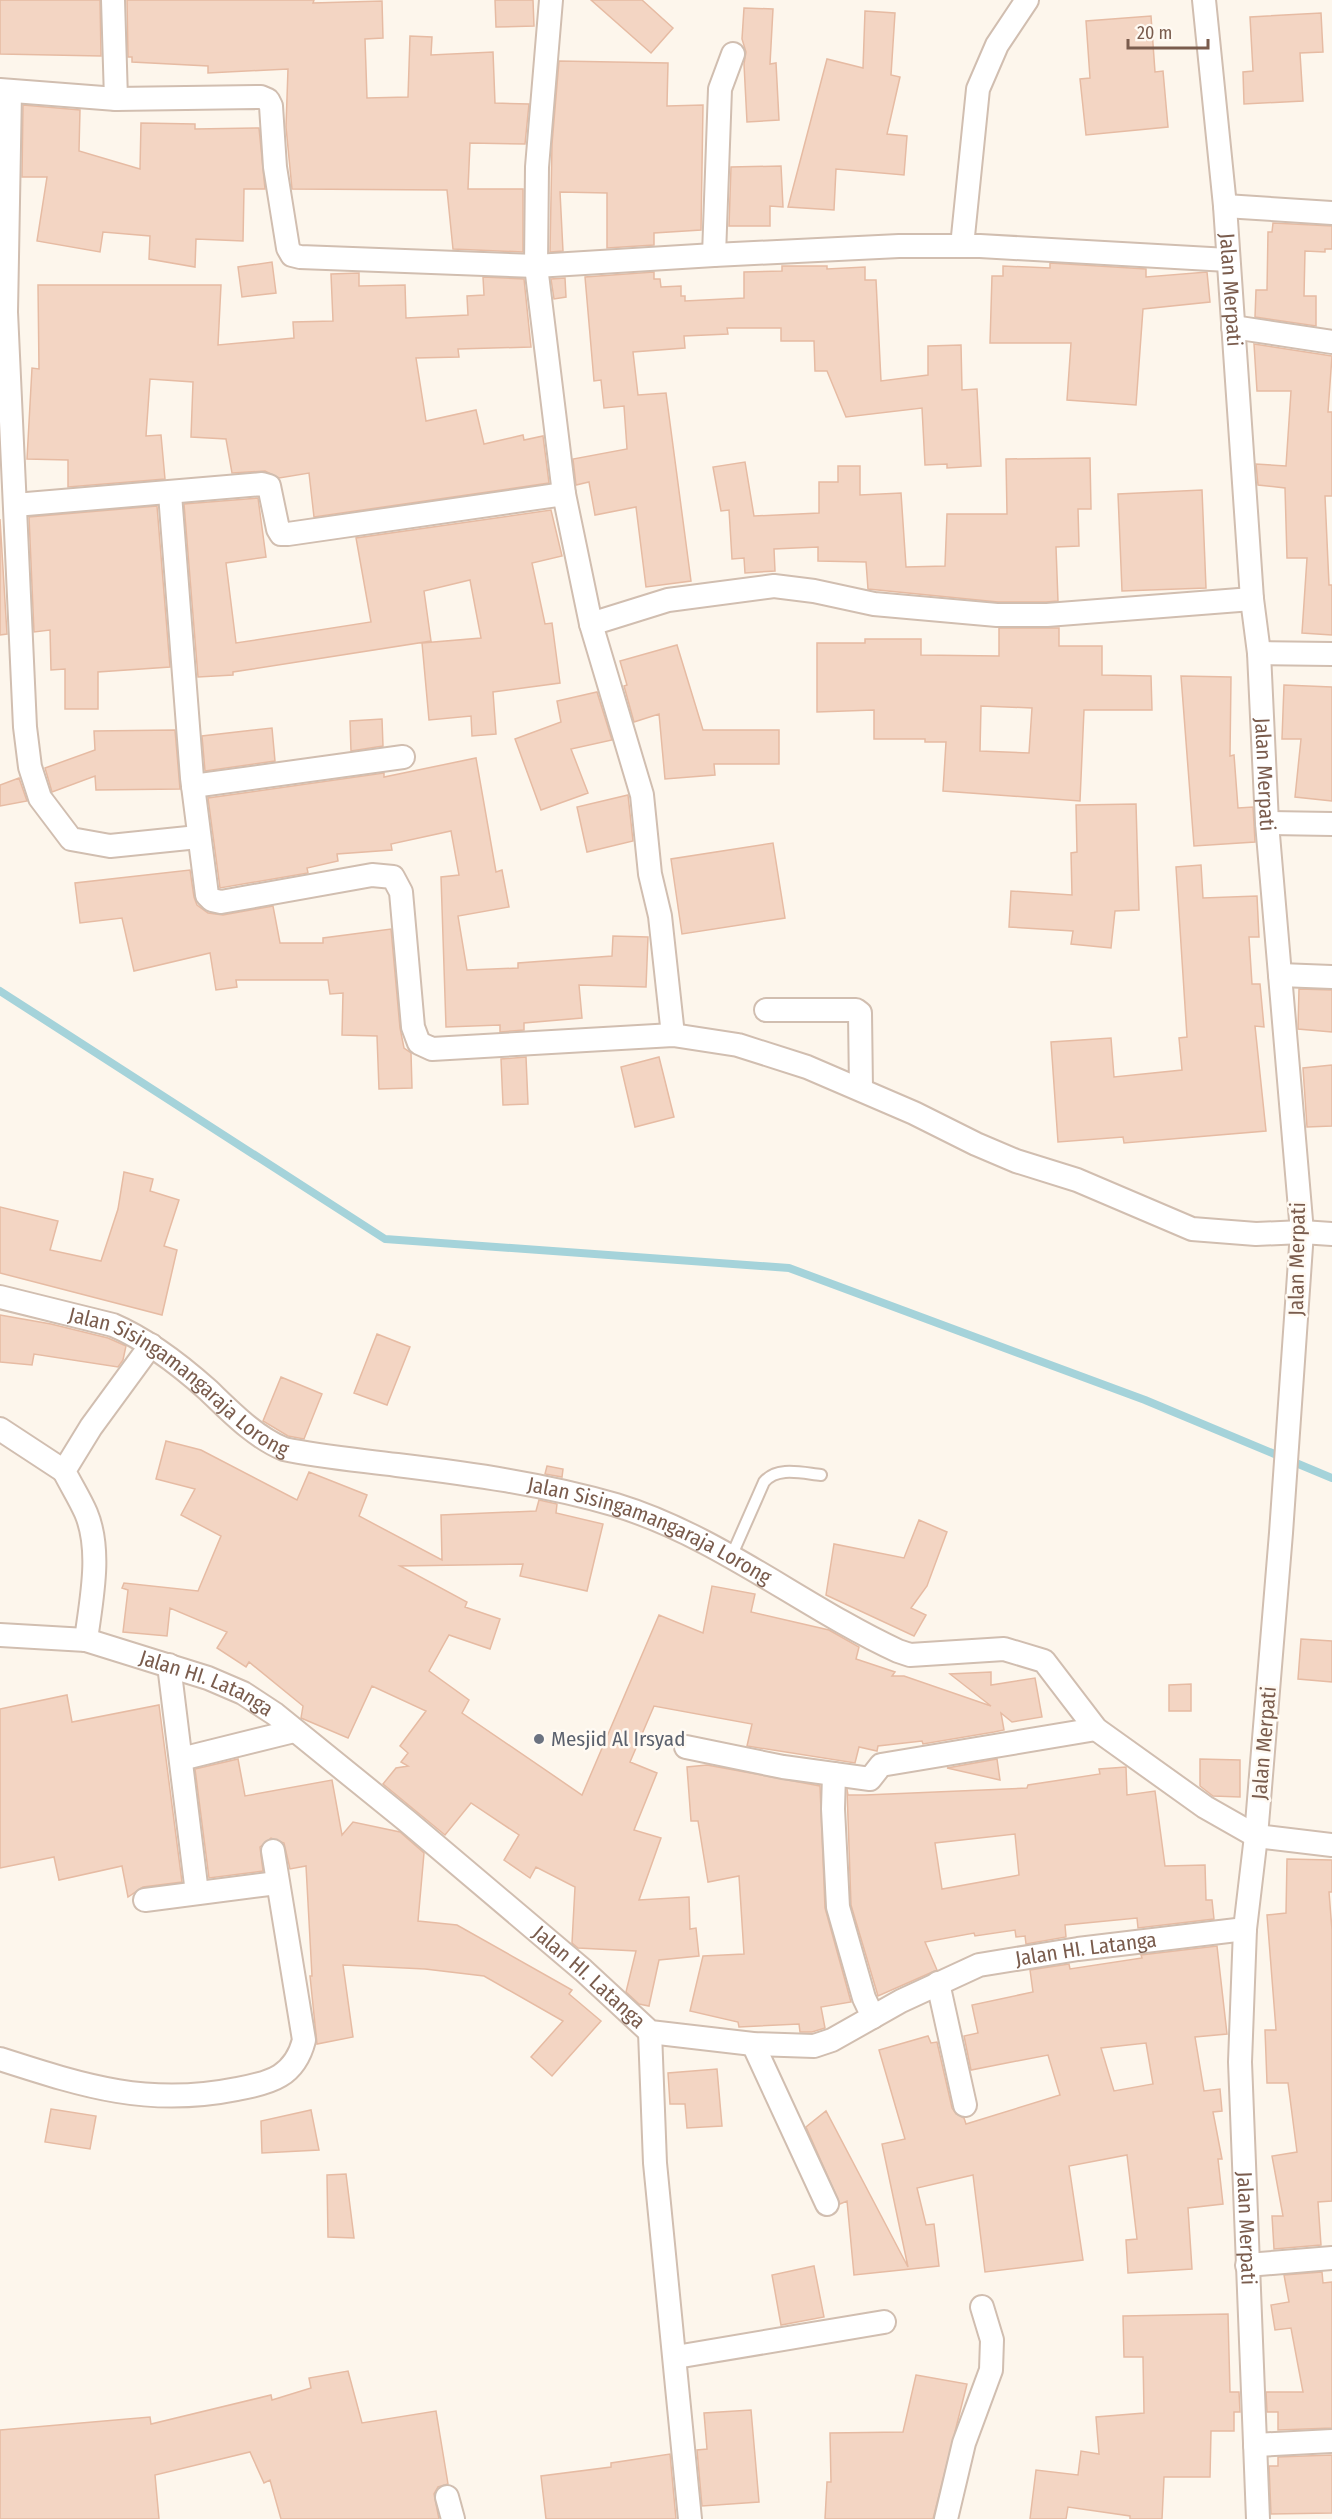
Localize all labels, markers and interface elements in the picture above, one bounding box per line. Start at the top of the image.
scale bar [1128,12,1208,50]
text: 20 m [1137,22,1172,44]
street label: Jalan Merpati [1214,232,1248,347]
street label: Jalan Merpati [1249,717,1281,832]
street label: Jalan Merpati [1283,1202,1311,1316]
street label: Jalan Sisingamangaraja Lorong [66,1301,293,1463]
street label: Jalan Sisingamangaraja Lorong [525,1471,776,1590]
street label: Jalan HI. Latanga [136,1644,278,1722]
street label: Jalan Merpati [1246,1685,1282,1801]
place label: Mesjid Al Irsyad [551,1726,685,1752]
marker: Mesjid Al Irsyad [532,1732,546,1746]
street label: Jalan HI. Latanga [527,1920,651,2034]
street label: Jalan HI. Latanga [1013,1927,1158,1972]
street label: Jalan Merpati [1231,2171,1262,2286]

